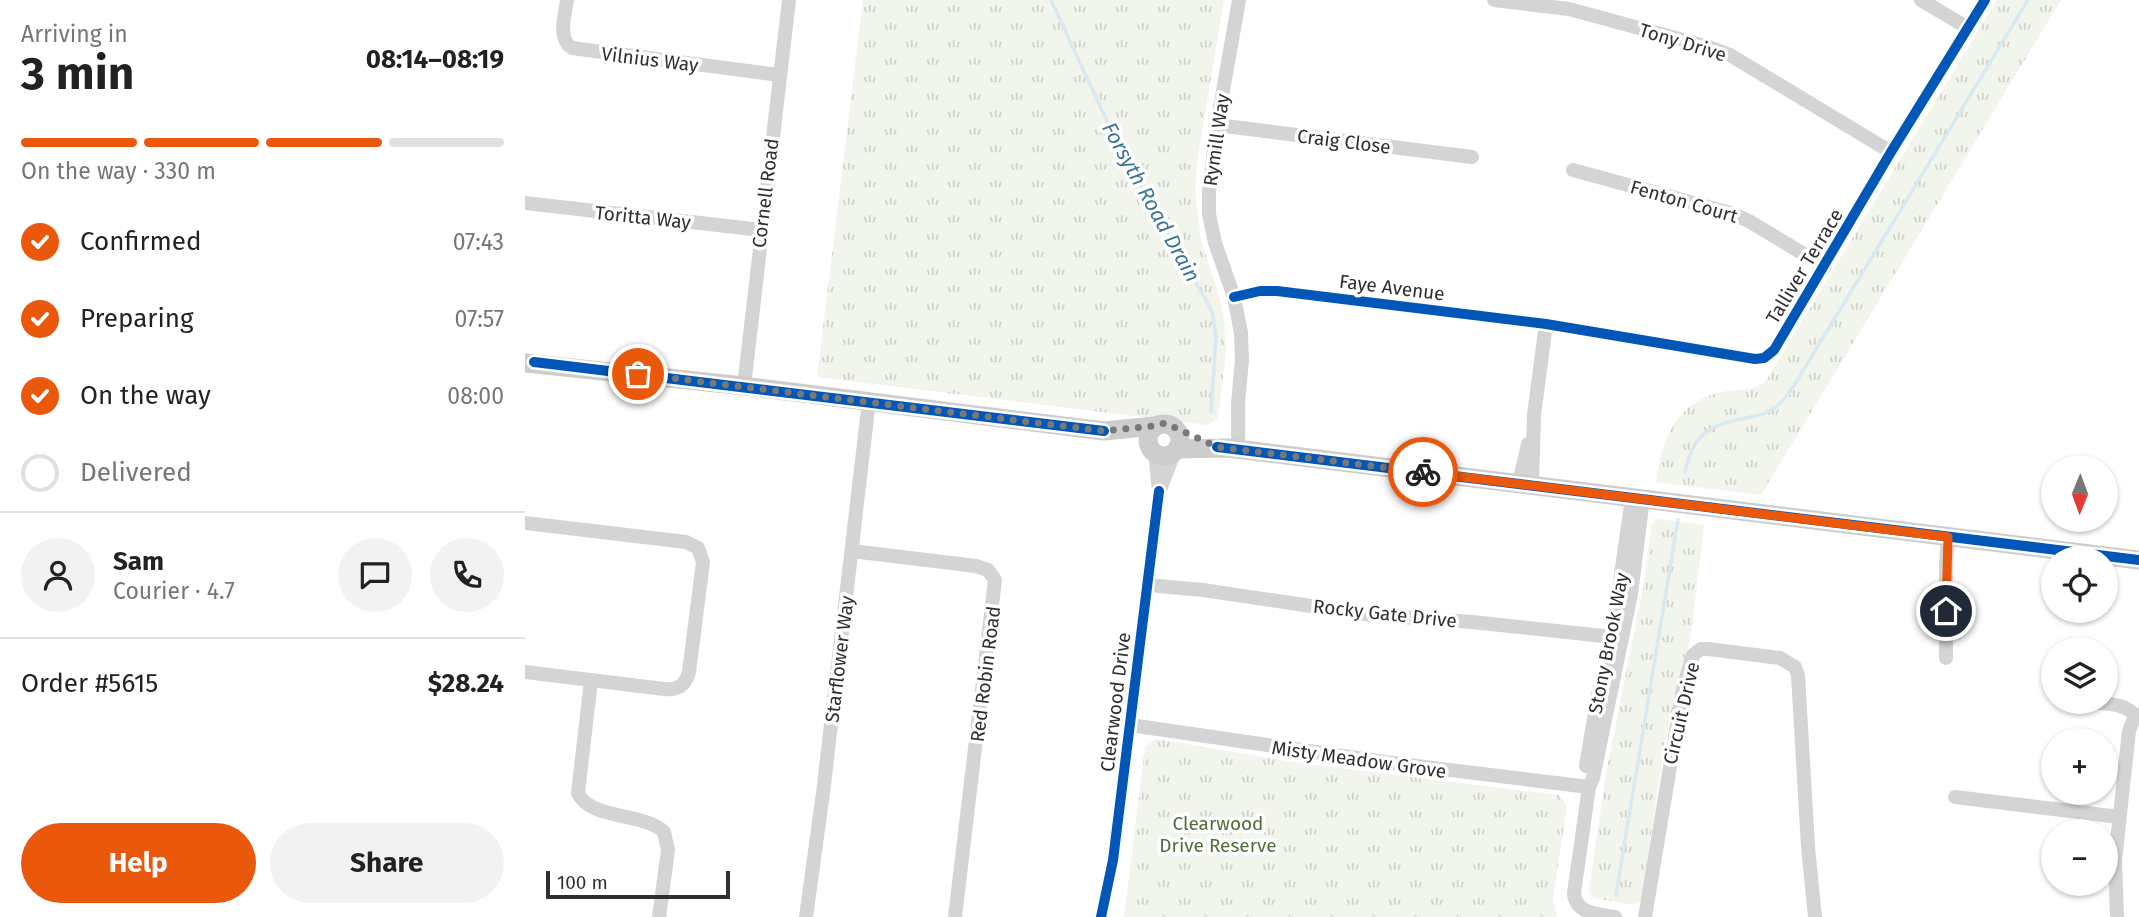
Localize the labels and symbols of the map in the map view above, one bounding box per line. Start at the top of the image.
street label: Tony Drive [1637,18,1729,67]
street label: Vilnius Way [600,42,700,77]
street label: Rymill Way [1199,92,1234,188]
water label: Forsyth Road Drain [1096,118,1206,286]
street label: Craig Close [1296,124,1392,159]
street label: Cornell Road [747,137,784,249]
street label: Fenton Court [1628,175,1740,228]
street label: Toritta Way [594,201,693,234]
street label: Talliver Terrace [1761,205,1848,328]
street label: Faye Avenue [1338,270,1446,305]
pin [608,344,668,404]
courier [1388,437,1458,507]
north arrow [2041,455,2117,532]
street label: Stony Brook Way [1584,570,1634,716]
pin [1916,581,1976,641]
street label: Starflower Way [820,594,859,724]
street label: Rocky Gate Drive [1312,595,1458,632]
street label: Red Robin Road [966,605,1005,743]
street label: Clearwood Drive [1096,631,1135,773]
street label: Circuit Drive [1659,660,1704,767]
street label: Misty Meadow Grove [1270,736,1448,783]
park label: Clearwood Drive Reserve [1159,812,1277,857]
scale bar [546,868,730,900]

